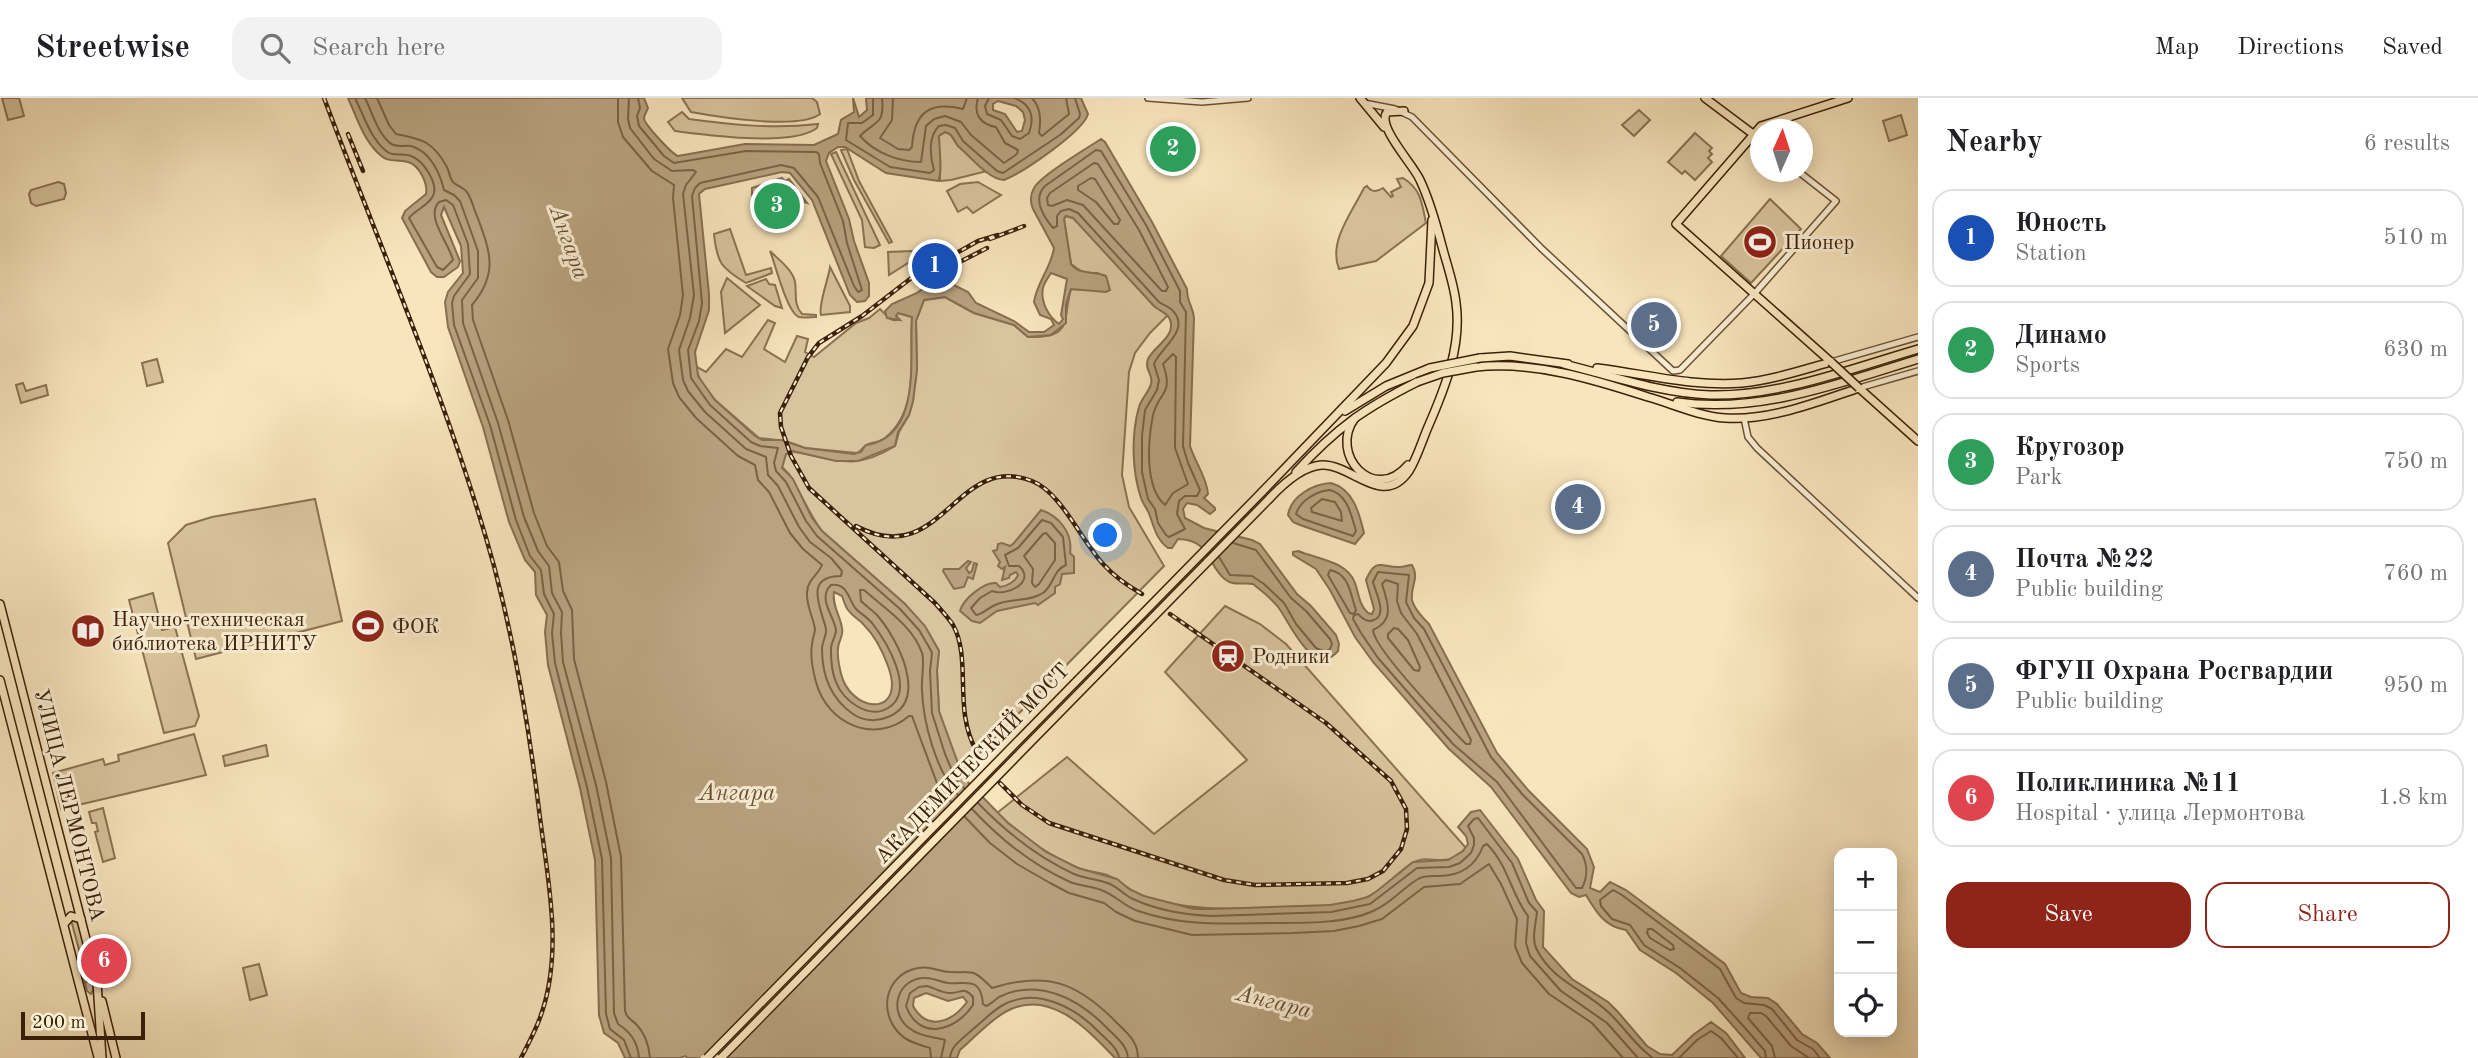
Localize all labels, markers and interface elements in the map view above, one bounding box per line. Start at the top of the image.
search box [232,17,722,80]
icon: search [256,29,294,67]
text: Streetwise [35,32,190,65]
text: Search here [312,35,445,61]
text: Map [2155,36,2199,60]
text: Directions [2237,36,2344,60]
text: Saved [2382,36,2443,60]
north arrow [1750,119,1813,182]
pin: 2 [1150,123,1196,175]
text: Nearby [1946,128,2043,158]
text: 6 results [2364,132,2450,155]
pin: 3 [754,180,800,232]
water label: Ангара [543,201,592,283]
text: Юность [2015,211,2107,237]
sports icon: Пионер [1741,223,1779,261]
text: 1 [1964,226,1978,249]
text: 510 m [2383,226,2448,249]
place label: Пионер [1784,233,1854,254]
pin: 1 [912,240,958,292]
text: Station [2015,242,2087,265]
pin: 5 [1631,299,1677,351]
text: Динамо [2015,323,2107,349]
text: 2 [1964,338,1978,361]
text: 630 m [2383,338,2448,361]
text: Sports [2015,354,2080,377]
text: Кругозор [2015,435,2125,461]
text: 3 [1964,450,1978,473]
text: 750 m [2383,450,2448,473]
text: Park [2015,466,2062,489]
pin: 4 [1555,481,1601,533]
your location [1088,518,1122,552]
text: Почта №22 [2015,547,2154,573]
text: 4 [1964,562,1978,585]
text: 760 m [2383,562,2448,585]
text: Public building [2015,578,2163,601]
sports icon: ФОК [349,607,387,645]
place label: Научно-техническая библиотека ИРНИТУ [112,610,317,655]
library icon: Научно-техническая библиотека ИРНИТУ [69,612,107,650]
place label: ФОК [392,617,440,638]
station icon: Родники [1209,637,1247,675]
place label: Родники [1252,647,1330,668]
street label: АКАДЕМИЧЕСКИЙ МОСТ [868,656,1074,868]
text: ФГУП Охрана Росгвардии [2015,659,2333,685]
text: 5 [1964,674,1978,697]
text: 950 m [2383,674,2448,697]
street label: УЛИЦА ЛЕРМОНТОВА [29,687,108,924]
text: Public building [2015,690,2163,713]
text: Поликлиника №11 [2015,771,2241,797]
water label: Ангара [697,782,775,806]
text: 6 [1964,786,1978,809]
text: 1.8 km [2378,786,2448,809]
text: Hospital · улица Лермонтова [2015,802,2305,825]
map controls [1834,848,1897,1037]
button: + [1834,848,1897,911]
button: Save [1946,882,2191,948]
button: Share [2205,882,2450,948]
button: − [1834,911,1897,974]
pin: 6 [81,935,127,987]
button: locate [1834,974,1897,1037]
water label: Ангара [1232,982,1314,1024]
scale bar [21,1009,145,1041]
text: 200 m [32,1014,85,1033]

